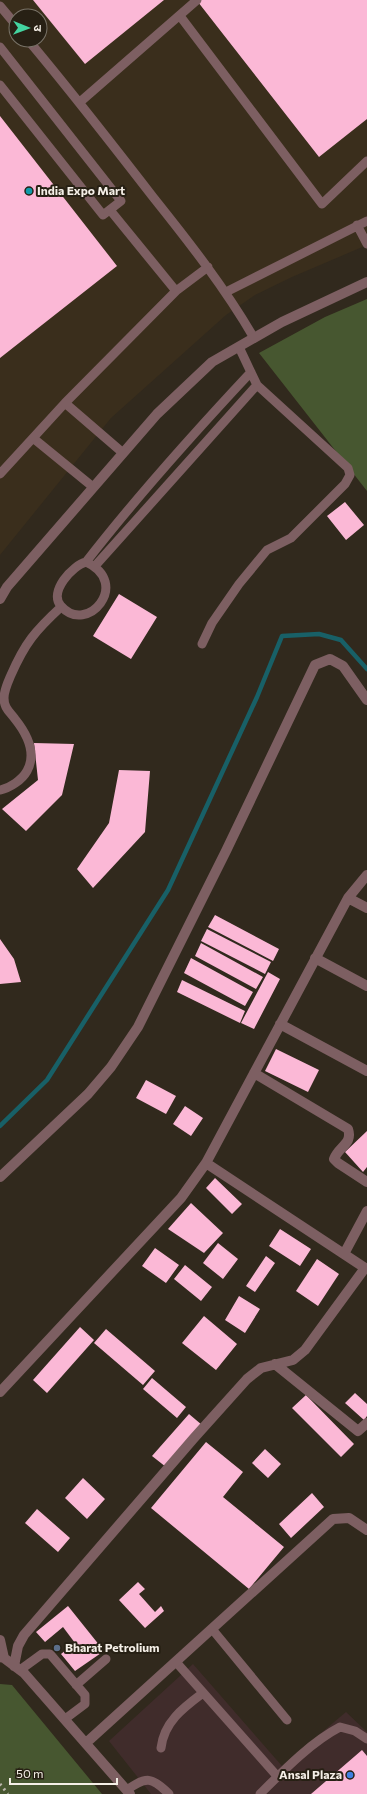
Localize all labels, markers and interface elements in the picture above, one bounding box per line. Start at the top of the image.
north arrow [8,8,48,48]
text: उ [32,25,45,32]
place label: India Expo Mart [37,183,125,197]
marker: India Expo Mart [24,186,34,196]
place label: Bharat Petrolium [65,1640,160,1654]
marker: Bharat Petrolium [52,1643,62,1653]
scale bar [10,1760,117,1786]
text: 50 m [16,1766,44,1780]
place label: Ansal Plaza [279,1767,342,1781]
marker: Ansal Plaza [345,1770,355,1780]

